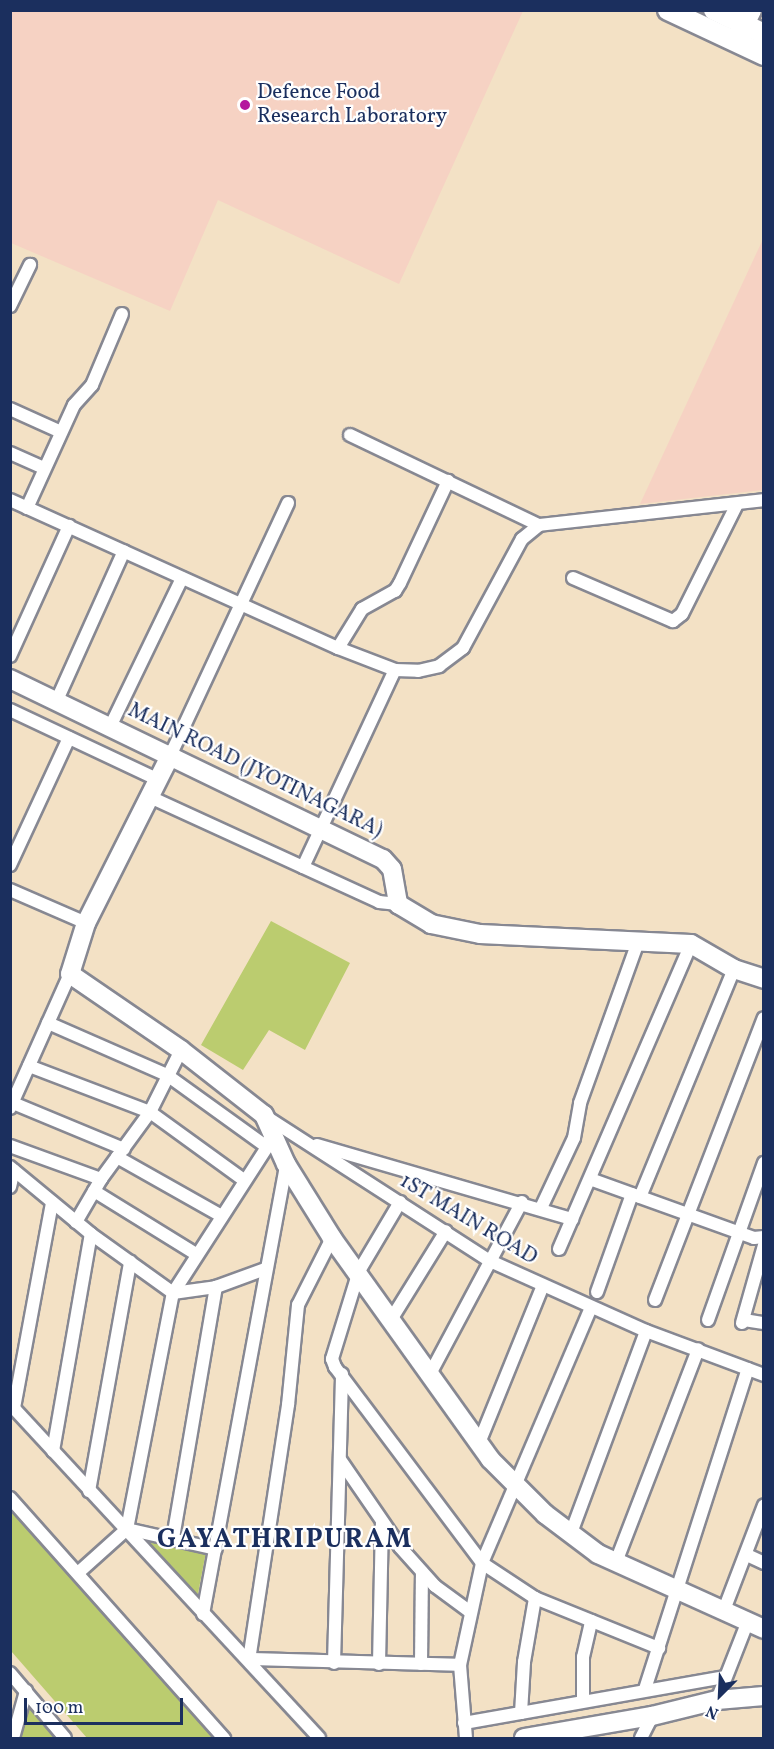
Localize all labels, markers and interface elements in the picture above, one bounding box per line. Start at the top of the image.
place label: Defence Food Research Laboratory [257,80,447,130]
marker: Defence Food Research Laboratory [238,98,252,112]
street label: MAIN ROAD (JYOTINAGARA) [124,698,386,844]
street label: 1ST MAIN ROAD [395,1169,541,1271]
district label: GAYATHRIPURAM [157,1525,413,1557]
north arrow [690,1665,750,1725]
scale bar [27,1686,186,1724]
text: 100 m [35,1696,84,1721]
text: N [703,1699,722,1724]

